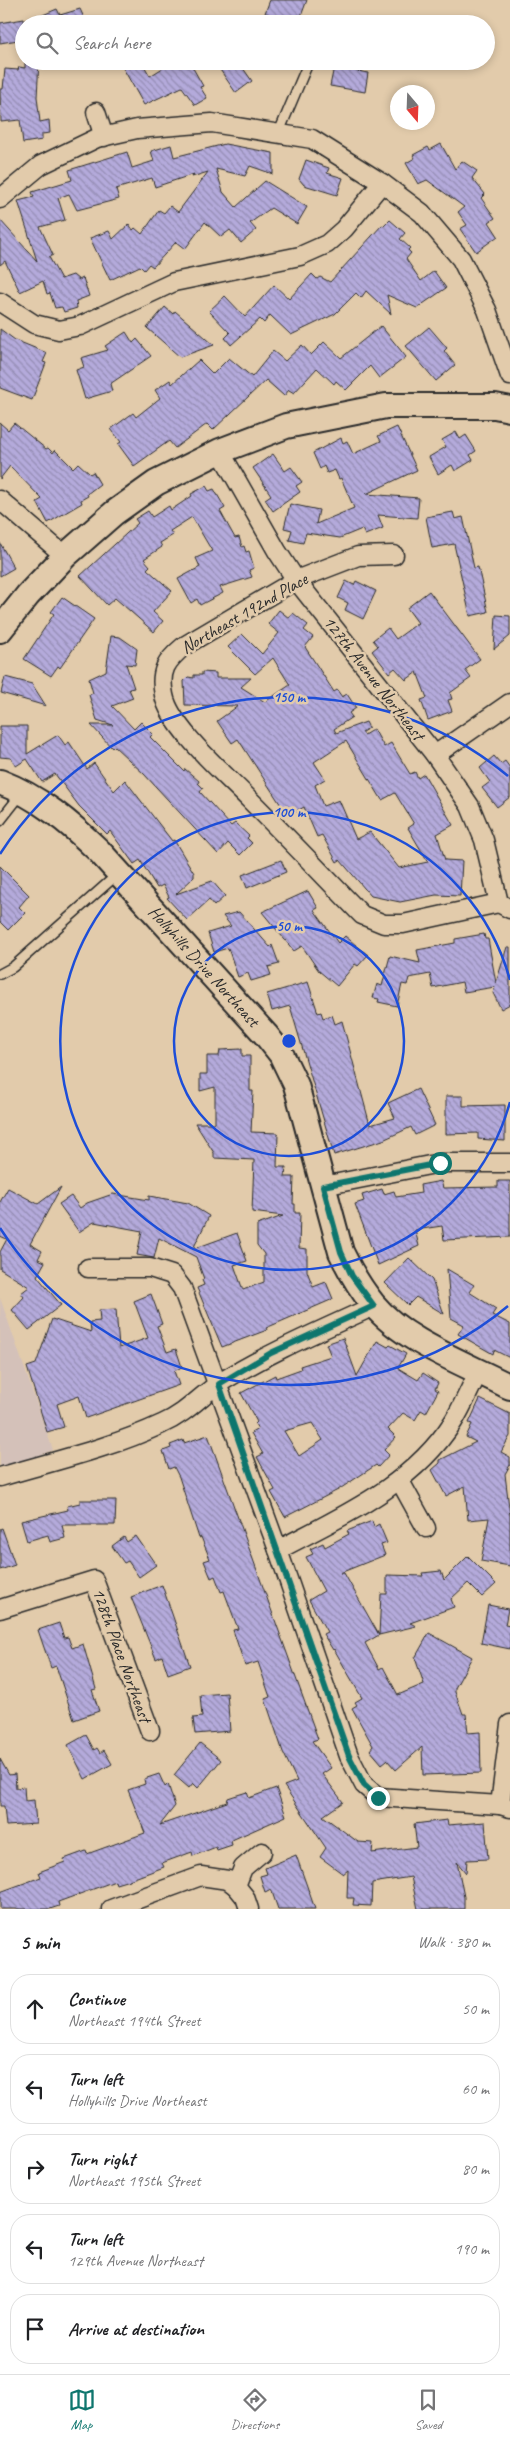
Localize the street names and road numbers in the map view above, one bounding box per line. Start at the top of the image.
street label: Northeast 192nd Place [177,567,312,658]
street label: 127th Avenue Northeast [319,611,431,747]
street label: Hollyhills Drive Northeast [144,901,266,1033]
street label: 128th Place Northeast [88,1585,158,1728]

